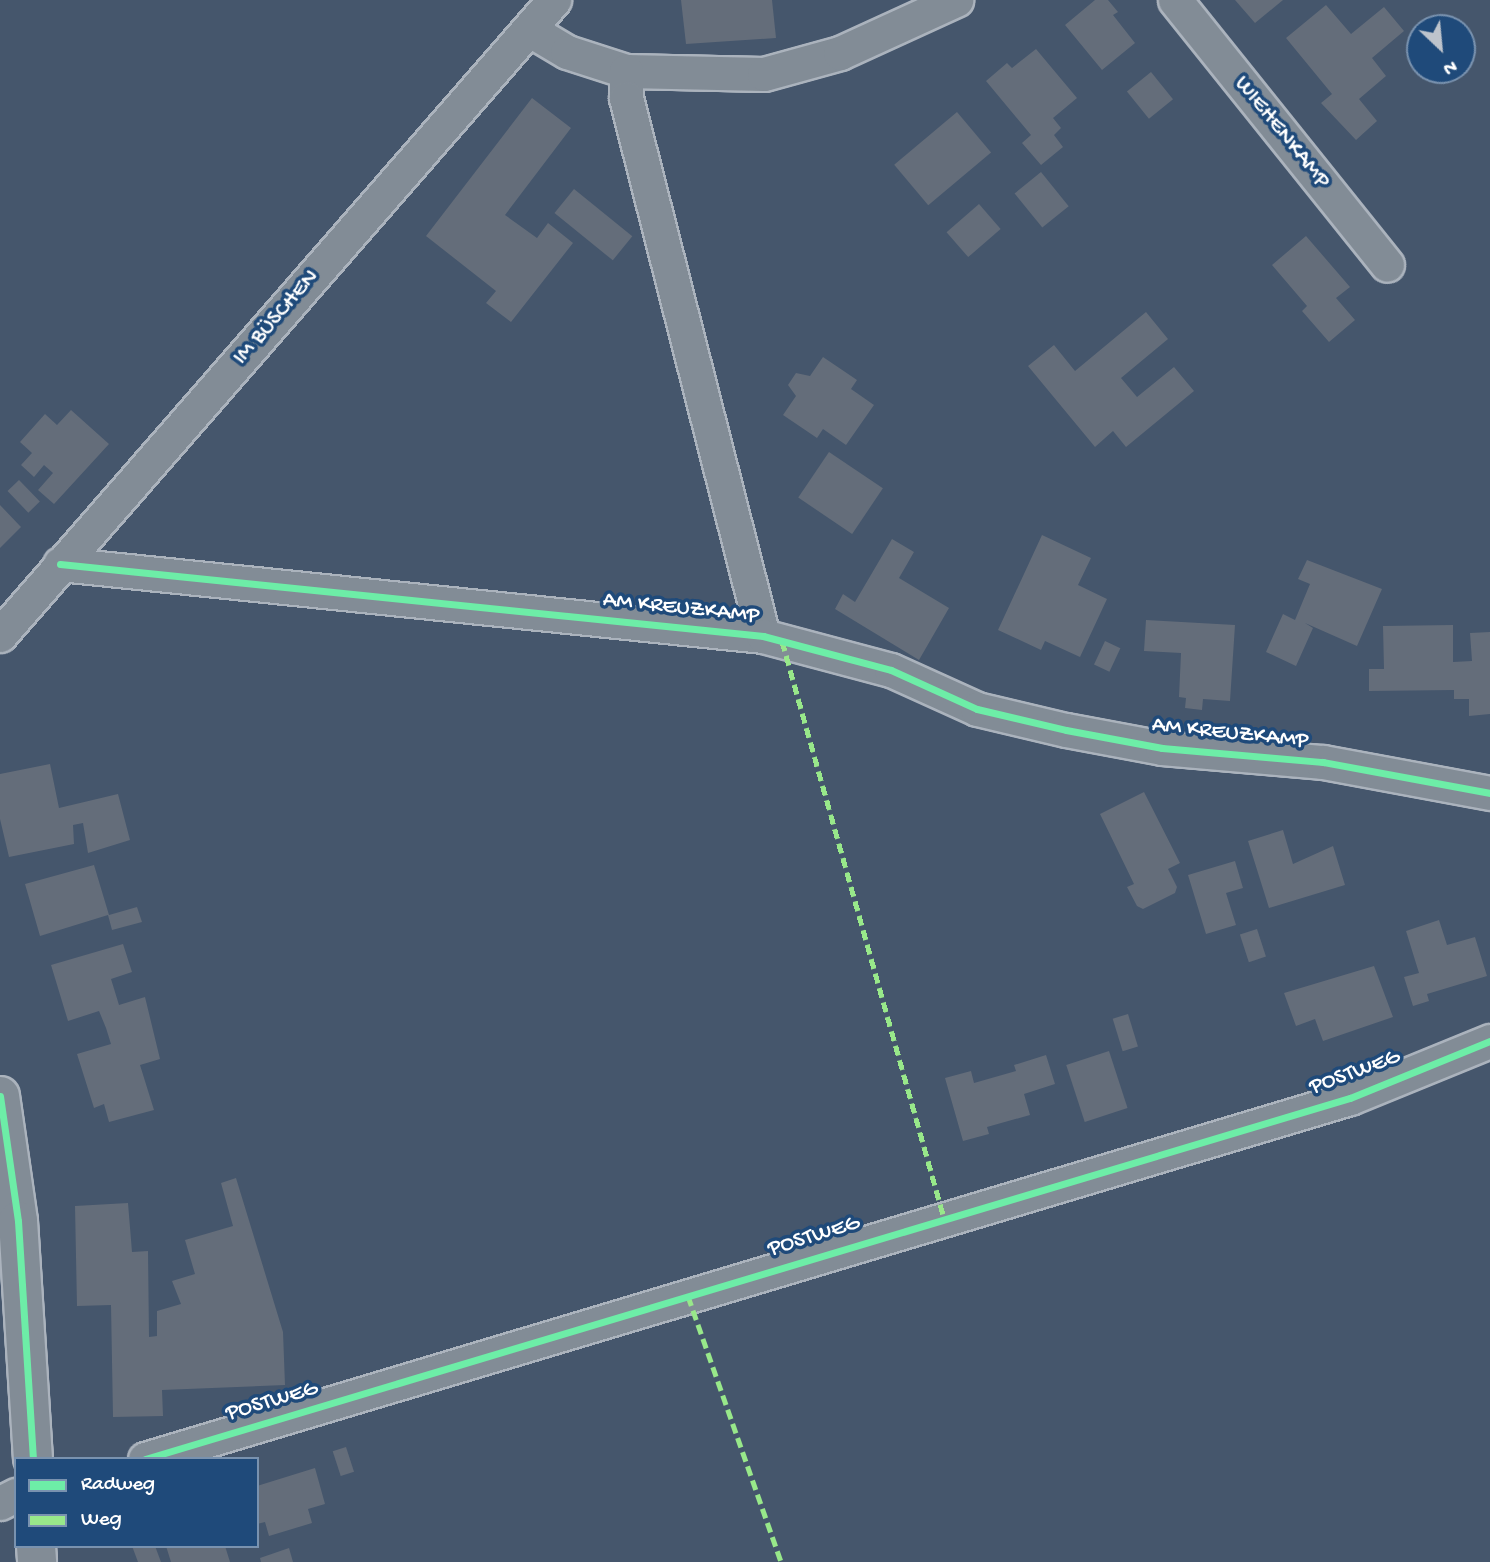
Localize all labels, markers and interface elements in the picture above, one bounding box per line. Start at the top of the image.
north arrow [1406,14,1476,84]
text: N [1439,53,1460,80]
street label: WIEHENKAMP [1227,71,1335,195]
street label: IM BÜSCHEN [228,265,326,371]
street label: AM KREUZKAMP [601,587,761,631]
street label: AM KREUZKAMP [1150,712,1310,756]
street label: POSTWEG [1306,1044,1404,1102]
street label: POSTWEG [765,1210,863,1264]
street label: POSTWEG [223,1376,321,1428]
legend [14,1457,259,1548]
text: Radweg [81,1473,155,1498]
text: Weg [81,1508,122,1533]

